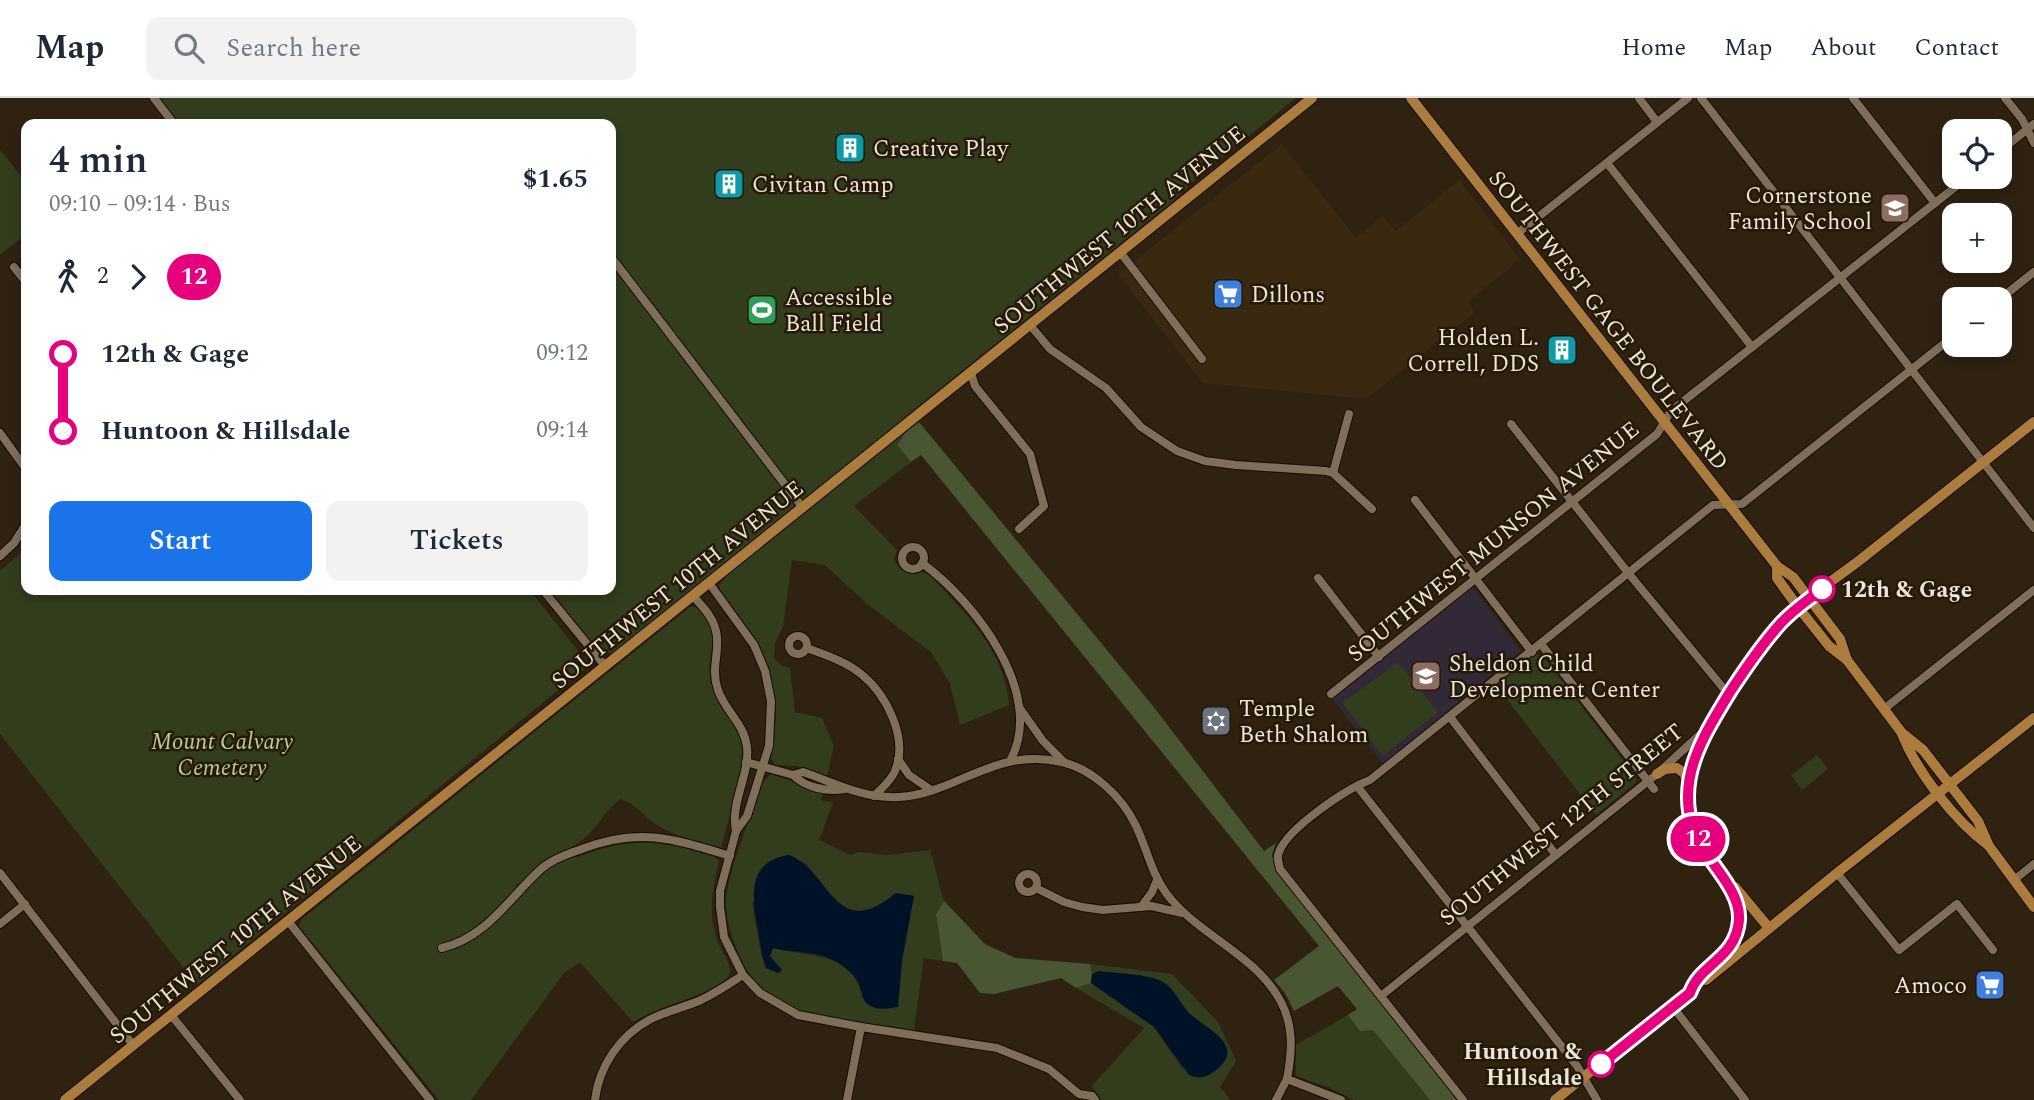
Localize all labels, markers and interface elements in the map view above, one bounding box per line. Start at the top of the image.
search box [146,17,636,80]
text: Map [35,23,104,73]
text: Search here [226,28,361,68]
icon: search [170,29,208,67]
text: Home [1621,30,1686,66]
text: Map [1724,30,1772,66]
text: About [1810,30,1876,66]
text: Contact [1914,30,1999,66]
street label: SOUTHWEST 10TH AVENUE [986,117,1254,343]
map controls [1942,119,2012,357]
button: locate [1942,119,2012,189]
building icon: Creative Play [833,131,867,165]
text: 4 min [49,132,148,190]
place label: Creative Play [873,132,1009,167]
text: $1.65 [523,159,588,199]
street label: SOUTHWEST GAGE BOULEVARD [1479,163,1736,479]
building icon: Civitan Camp [712,167,746,201]
place label: Civitan Camp [752,168,893,203]
place label: Cornerstone Family School [1728,179,1872,240]
text: 09:10 – 09:14 · Bus [49,187,231,222]
school or university icon: Cornerstone Family School [1878,191,1912,225]
button: + [1942,203,2012,273]
icon: walk [49,258,87,296]
icon: forward [119,258,157,296]
text: 2 [97,259,109,294]
text: 12 [181,259,207,295]
supermarket icon: Dillons [1211,277,1245,311]
place label: Dillons [1251,278,1325,313]
place label: Accessible Ball Field [785,281,893,342]
button: − [1942,287,2012,357]
sports icon: Accessible Ball Field [745,293,779,327]
place label: Holden L. Correll, DDS [1408,321,1539,382]
building icon: Holden L. Correll, DDS [1545,333,1579,367]
text: 12th & Gage [101,334,249,374]
text: 09:12 [536,336,588,371]
text: Huntoon & Hillsdale [101,411,350,451]
text: 09:14 [536,413,588,448]
street label: SOUTHWEST MUNSON AVENUE [1340,413,1648,671]
street label: SOUTHWEST 10TH AVENUE [544,472,812,698]
button: Start [49,501,312,581]
button: Tickets [326,501,588,581]
place label: 12th & Gage [1841,573,1972,608]
marker: 12th & Gage [1809,576,1835,602]
place label: Sheldon Child Development Center [1449,647,1660,708]
school or university icon: Sheldon Child Development Center [1409,659,1443,693]
place label: Temple Beth Shalom [1239,692,1368,753]
synagogue icon: Temple Beth Shalom [1199,704,1233,738]
street label: SOUTHWEST 12TH STREET [1432,715,1692,935]
park label: Mount Calvary Cemetery [151,725,294,786]
line badge: 12 [1666,816,1730,862]
text: 12 [1685,821,1711,857]
street label: SOUTHWEST 10TH AVENUE [102,827,370,1053]
supermarket icon: Amoco [1973,968,2007,1002]
place label: Amoco [1894,969,1967,1004]
place label: Huntoon & Hillsdale [1463,1035,1582,1096]
marker: Huntoon & Hillsdale [1588,1051,1614,1077]

